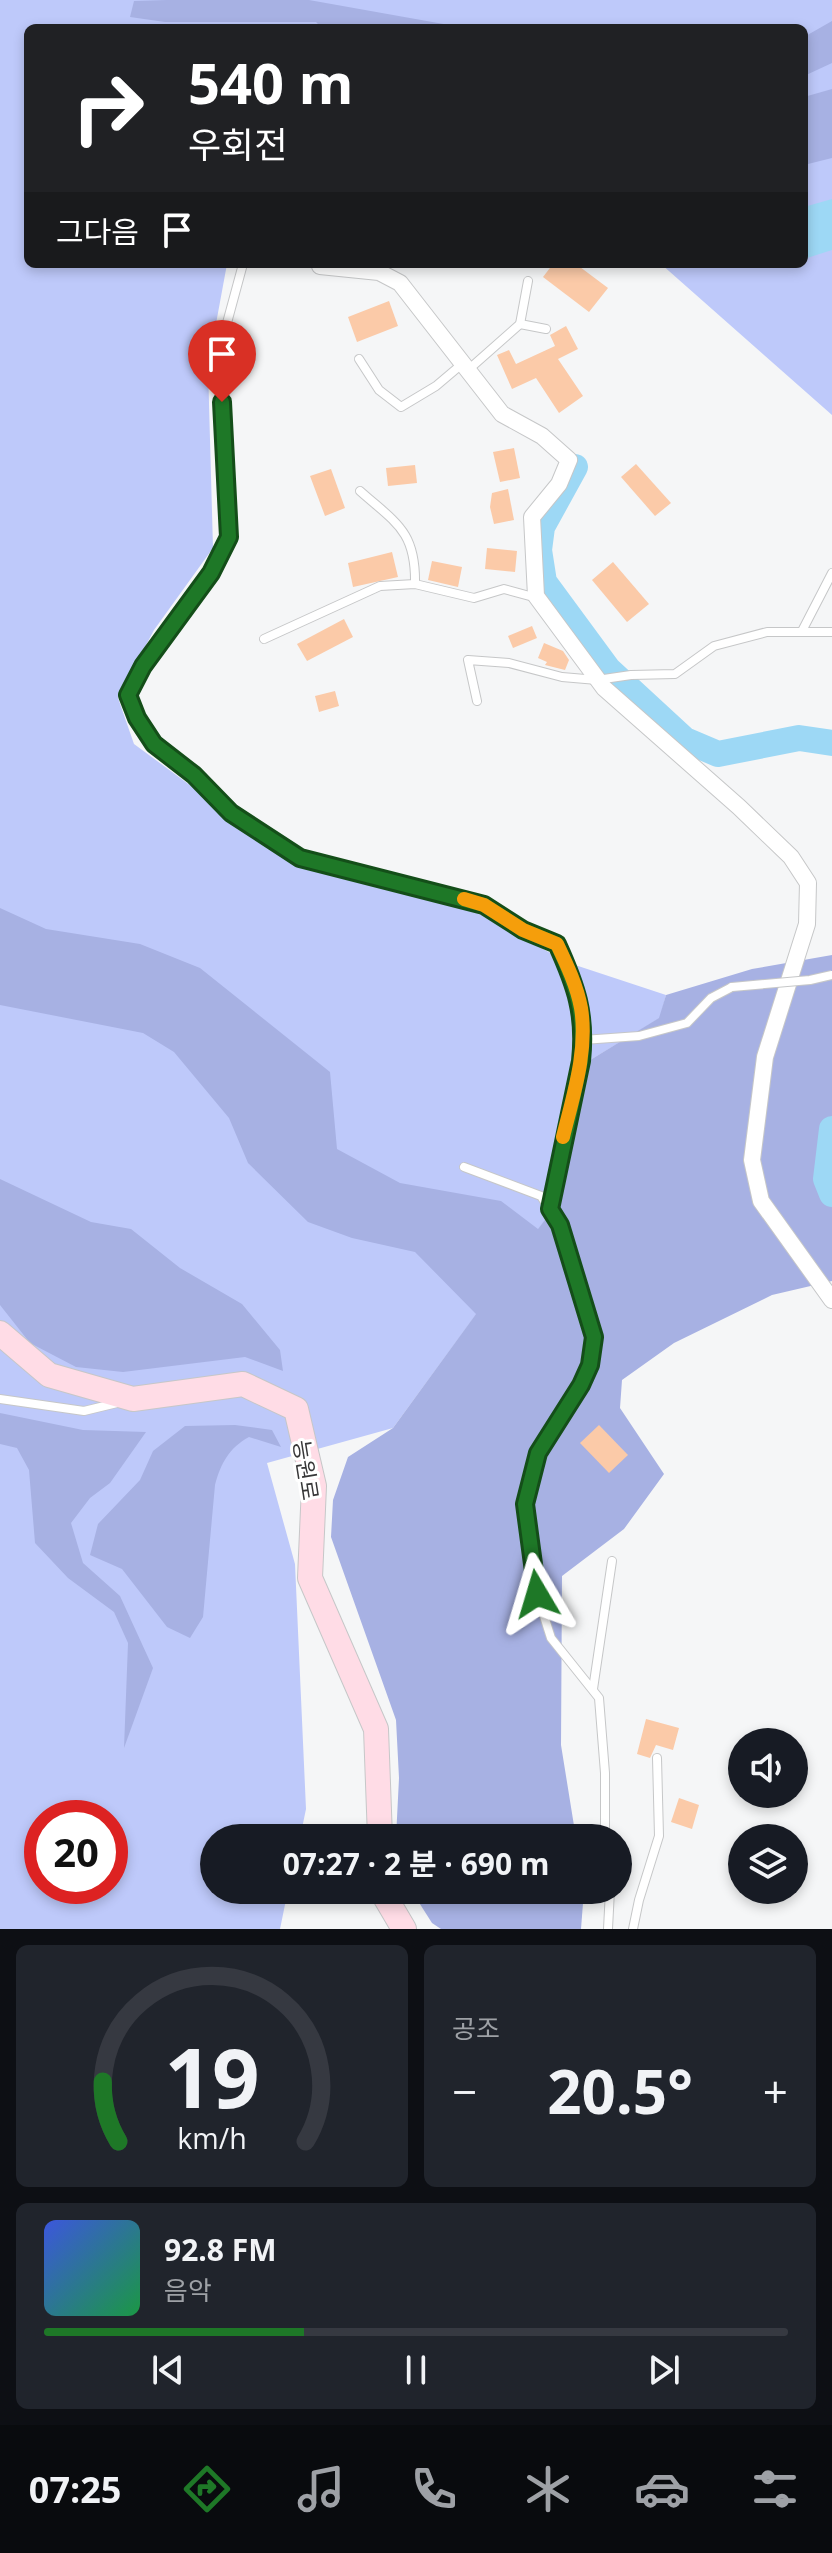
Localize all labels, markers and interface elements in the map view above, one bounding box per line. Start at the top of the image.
text: 540 m [188,44,354,120]
icon: right [56,56,160,160]
text: 우회전 [188,120,287,169]
icon: arrive [155,208,199,252]
text: 그다음 [56,211,139,252]
pin [188,320,256,402]
icon: arrive [200,332,244,376]
street label: 능원로 [287,1438,327,1502]
position arrow [495,1552,579,1636]
map controls [728,1728,808,1904]
button: sound [728,1728,808,1808]
speed limit sign: 20 [24,1800,128,1904]
button: layers [728,1824,808,1904]
text: 07:27 · 2 분 · 690 m [283,1843,549,1884]
text: 공조 [452,2010,500,2046]
text: 19 [164,2019,260,2132]
text: 20.5° [547,2050,693,2132]
text: − [452,2061,477,2121]
text: + [763,2061,788,2121]
text: km/h [177,2118,247,2157]
text: 92.8 FM [164,2229,277,2270]
text: 음악 [164,2272,212,2308]
icon: previous [146,2348,190,2392]
icon: pause [394,2348,438,2392]
icon: next [642,2348,686,2392]
icon: directions [179,2461,235,2517]
icon: music [293,2461,349,2517]
icon: phone [406,2461,462,2517]
icon: climate [520,2461,576,2517]
icon: car [634,2461,690,2517]
icon: filters [747,2461,803,2517]
text: 07:25 [29,2465,121,2514]

